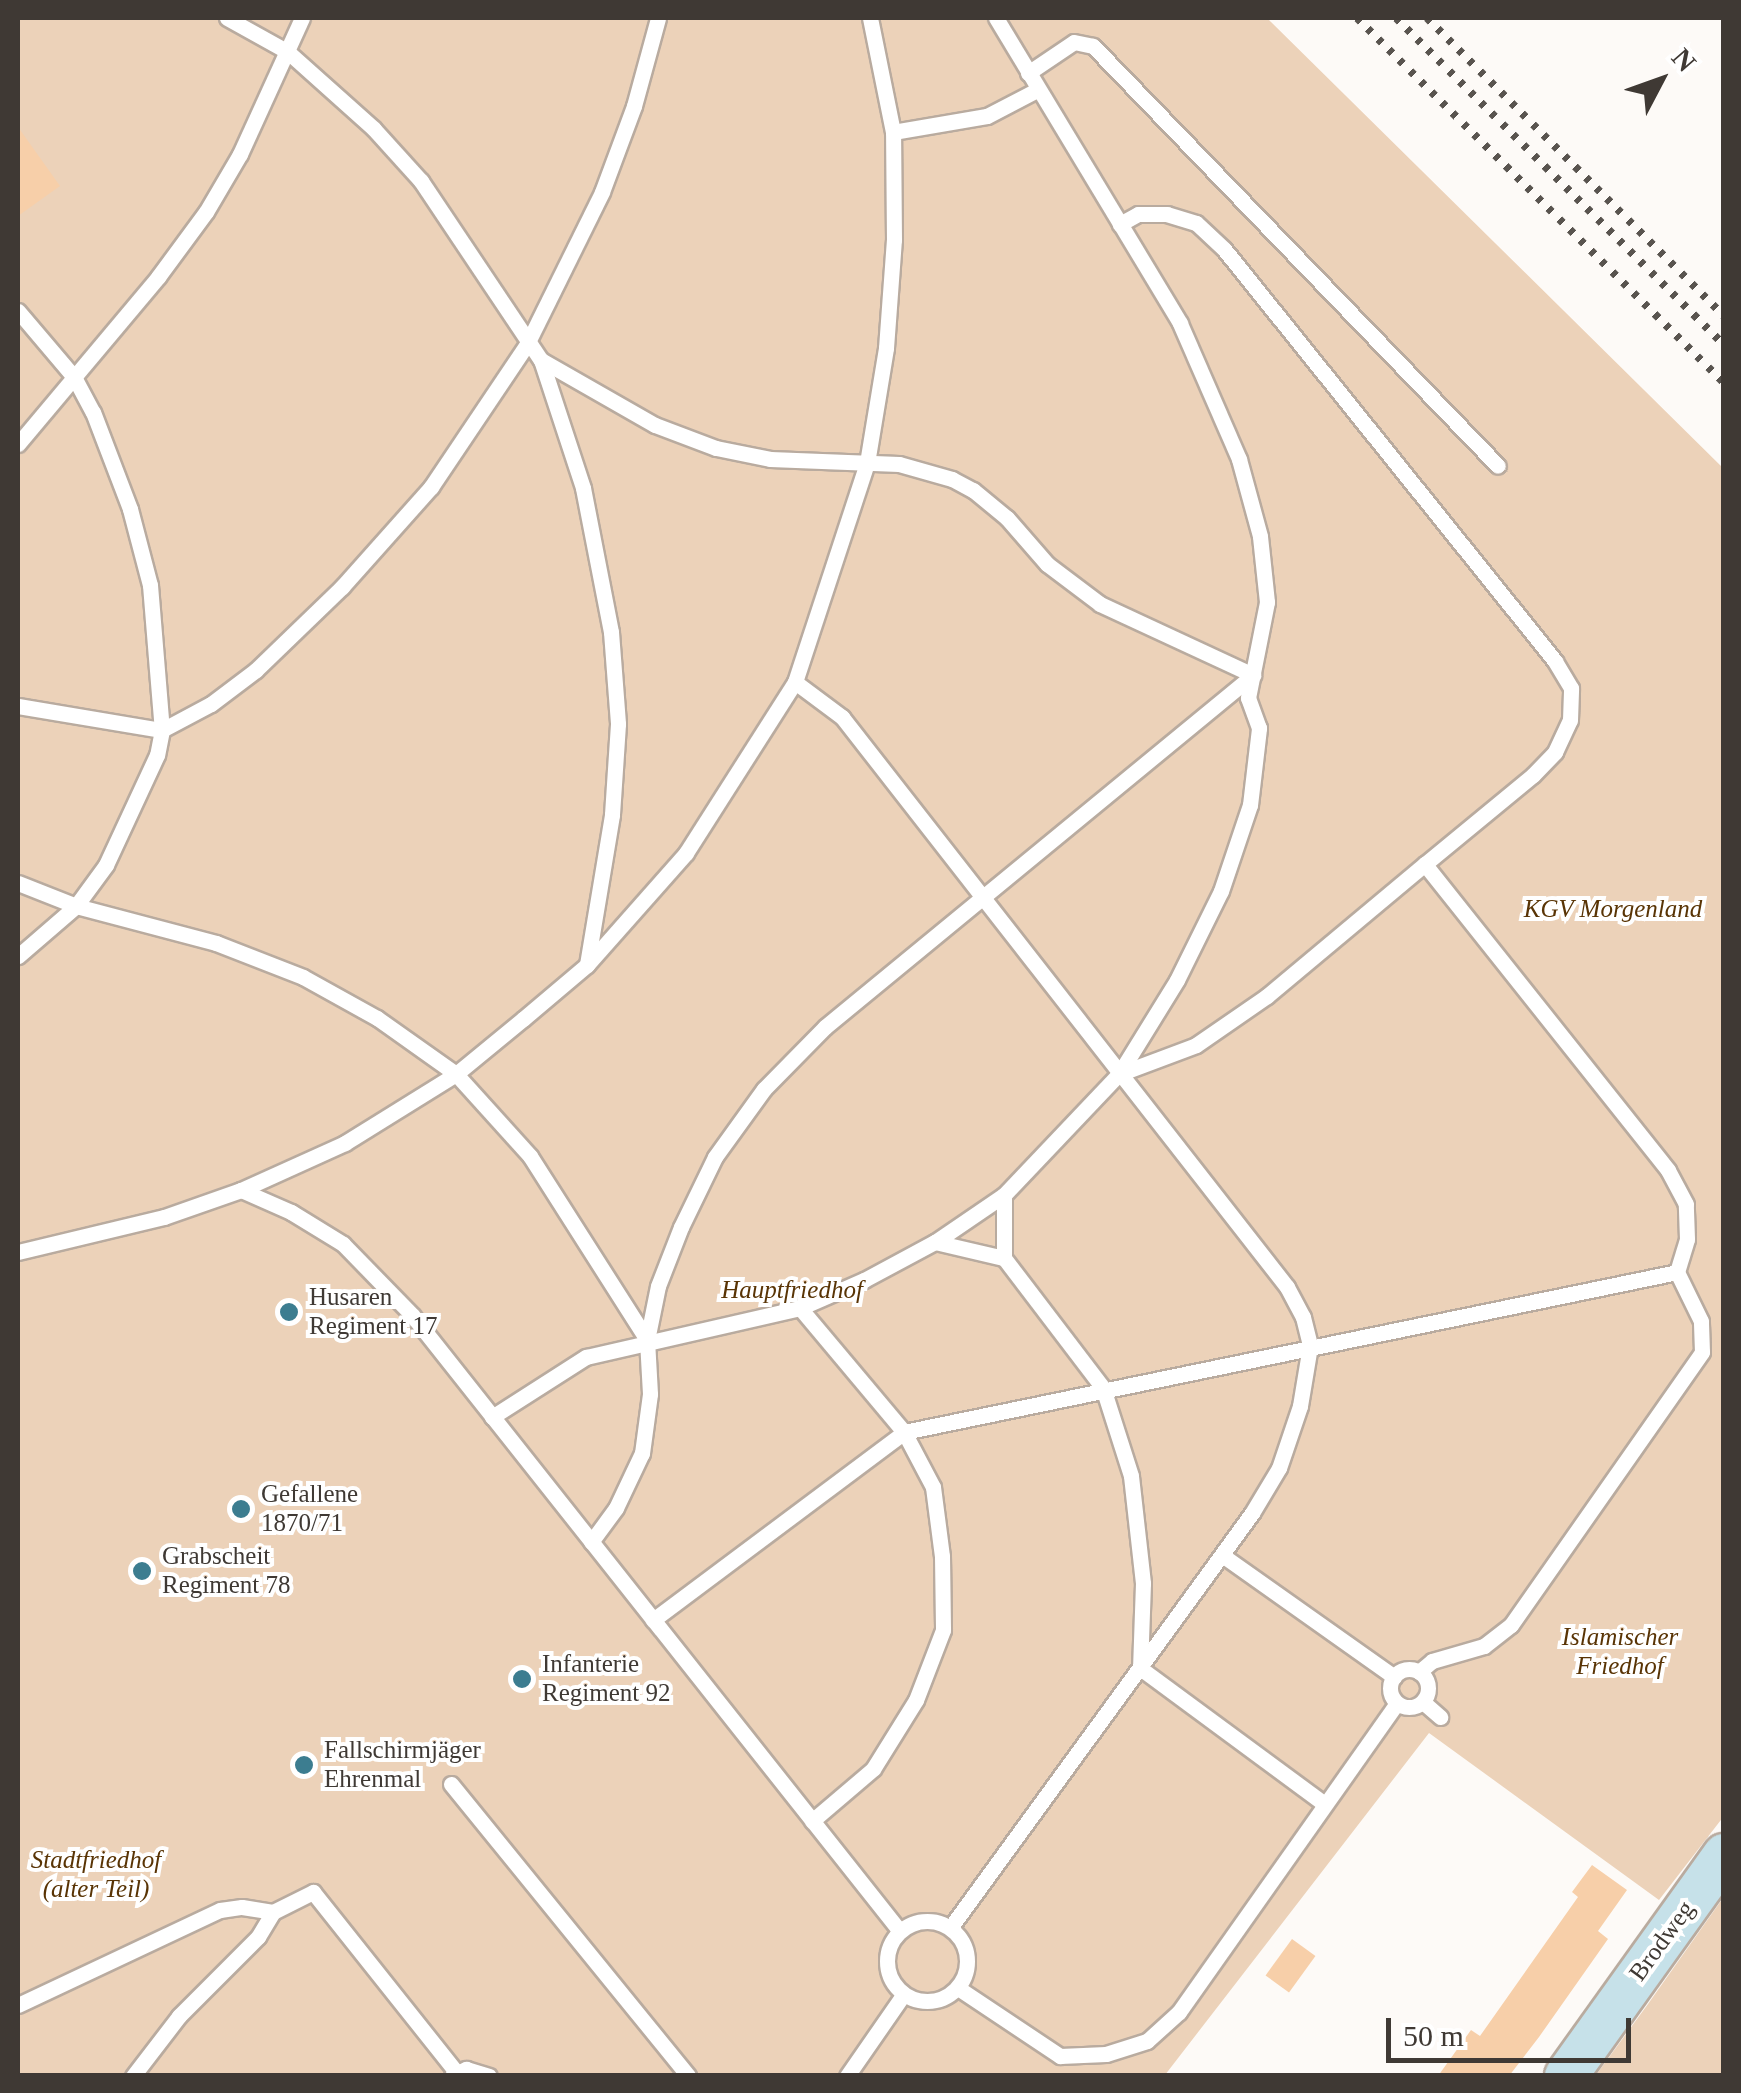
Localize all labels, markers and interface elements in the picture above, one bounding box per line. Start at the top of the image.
north arrow [1611,30,1711,130]
text: N [1666,42,1702,78]
park label: KGV Morgenland [1524,894,1702,924]
park label: Hauptfriedhof [721,1275,863,1305]
place label: Husaren Regiment 17 [309,1283,437,1342]
marker: Husaren Regiment 17 [278,1301,300,1323]
place label: Gefallene 1870/71 [261,1480,358,1539]
marker: Gefallene 1870/71 [230,1498,252,1520]
place label: Grabscheit Regiment 78 [162,1542,290,1601]
marker: Grabscheit Regiment 78 [131,1560,153,1582]
park label: Islamischer Friedhof [1562,1623,1678,1682]
place label: Infanterie Regiment 92 [542,1650,670,1709]
marker: Infanterie Regiment 92 [511,1668,533,1690]
place label: Fallschirmjäger Ehrenmal [324,1736,481,1795]
marker: Fallschirmjäger Ehrenmal [293,1754,315,1776]
park label: Stadtfriedhof (alter Teil) [31,1846,161,1905]
street label: Brodweg [1623,1895,1701,1987]
scale bar [1391,1998,1636,2060]
text: 50 m [1403,2019,1464,2052]

